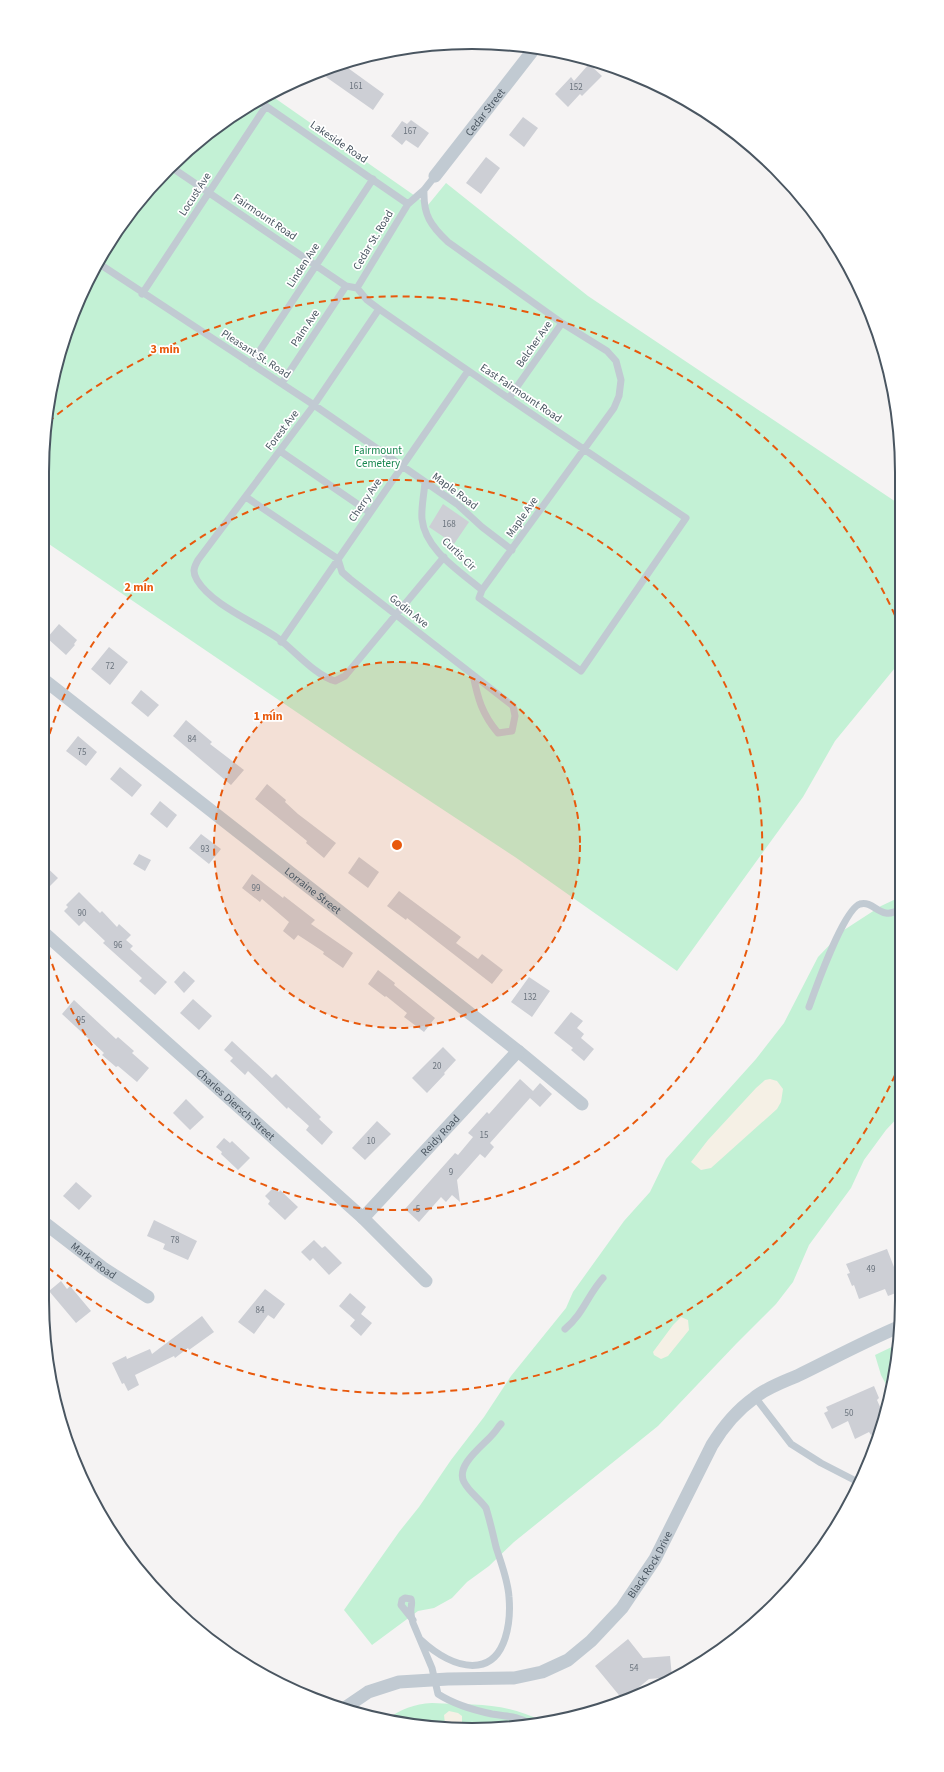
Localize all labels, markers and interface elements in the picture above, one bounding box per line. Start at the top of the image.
house number: 161 [349,80,363,93]
house number: 152 [569,81,583,94]
street label: Cedar Street [461,85,508,139]
street label: Lakeside Road [307,117,371,167]
house number: 167 [403,125,417,138]
street label: Locust Ave [175,169,215,219]
street label: Fairmount Road [230,190,300,244]
street label: Cedar St. Road [349,207,397,273]
street label: Linden Ave [283,239,323,290]
street label: Palm Ave [287,306,323,350]
street label: Belcher Ave [512,317,556,370]
street label: Pleasant St. Road [218,326,294,382]
text: 3 min [150,341,180,358]
street label: East Fairmount Road [477,360,565,426]
street label: Forest Ave [262,406,303,453]
park label: Fairmount Cemetery [354,443,402,471]
street label: Maple Road [429,469,481,513]
street label: Cherry Ave [345,475,385,525]
street label: Maple Ave [503,493,542,540]
house number: 168 [442,518,456,531]
street label: Curtis Cir [439,534,479,574]
text: 2 min [124,579,154,596]
street label: Godin Ave [386,591,432,631]
house number: 72 [106,660,115,673]
text: 1 min [253,708,283,725]
house number: 84 [188,733,197,746]
house number: 75 [78,746,87,759]
centre of rings [390,838,404,852]
house number: 93 [201,843,210,856]
street label: Lorraine Street [282,864,345,918]
house number: 99 [252,882,261,895]
house number: 90 [78,907,87,920]
house number: 96 [114,939,123,952]
house number: 132 [523,991,537,1004]
house number: 95 [77,1014,86,1027]
house number: 20 [433,1060,442,1073]
street label: Charles Diersch Street [193,1065,279,1144]
street label: Reidy Road [417,1111,463,1159]
house number: 15 [480,1129,489,1142]
house number: 10 [367,1135,376,1148]
house number: 9 [449,1166,454,1179]
house number: 5 [416,1203,421,1216]
house number: 78 [171,1234,180,1247]
street label: Marks Road [68,1238,119,1282]
house number: 49 [867,1263,876,1276]
house number: 84 [256,1304,265,1317]
house number: 50 [845,1407,854,1420]
street label: Black Rock Drive [623,1528,676,1601]
house number: 54 [630,1662,639,1675]

